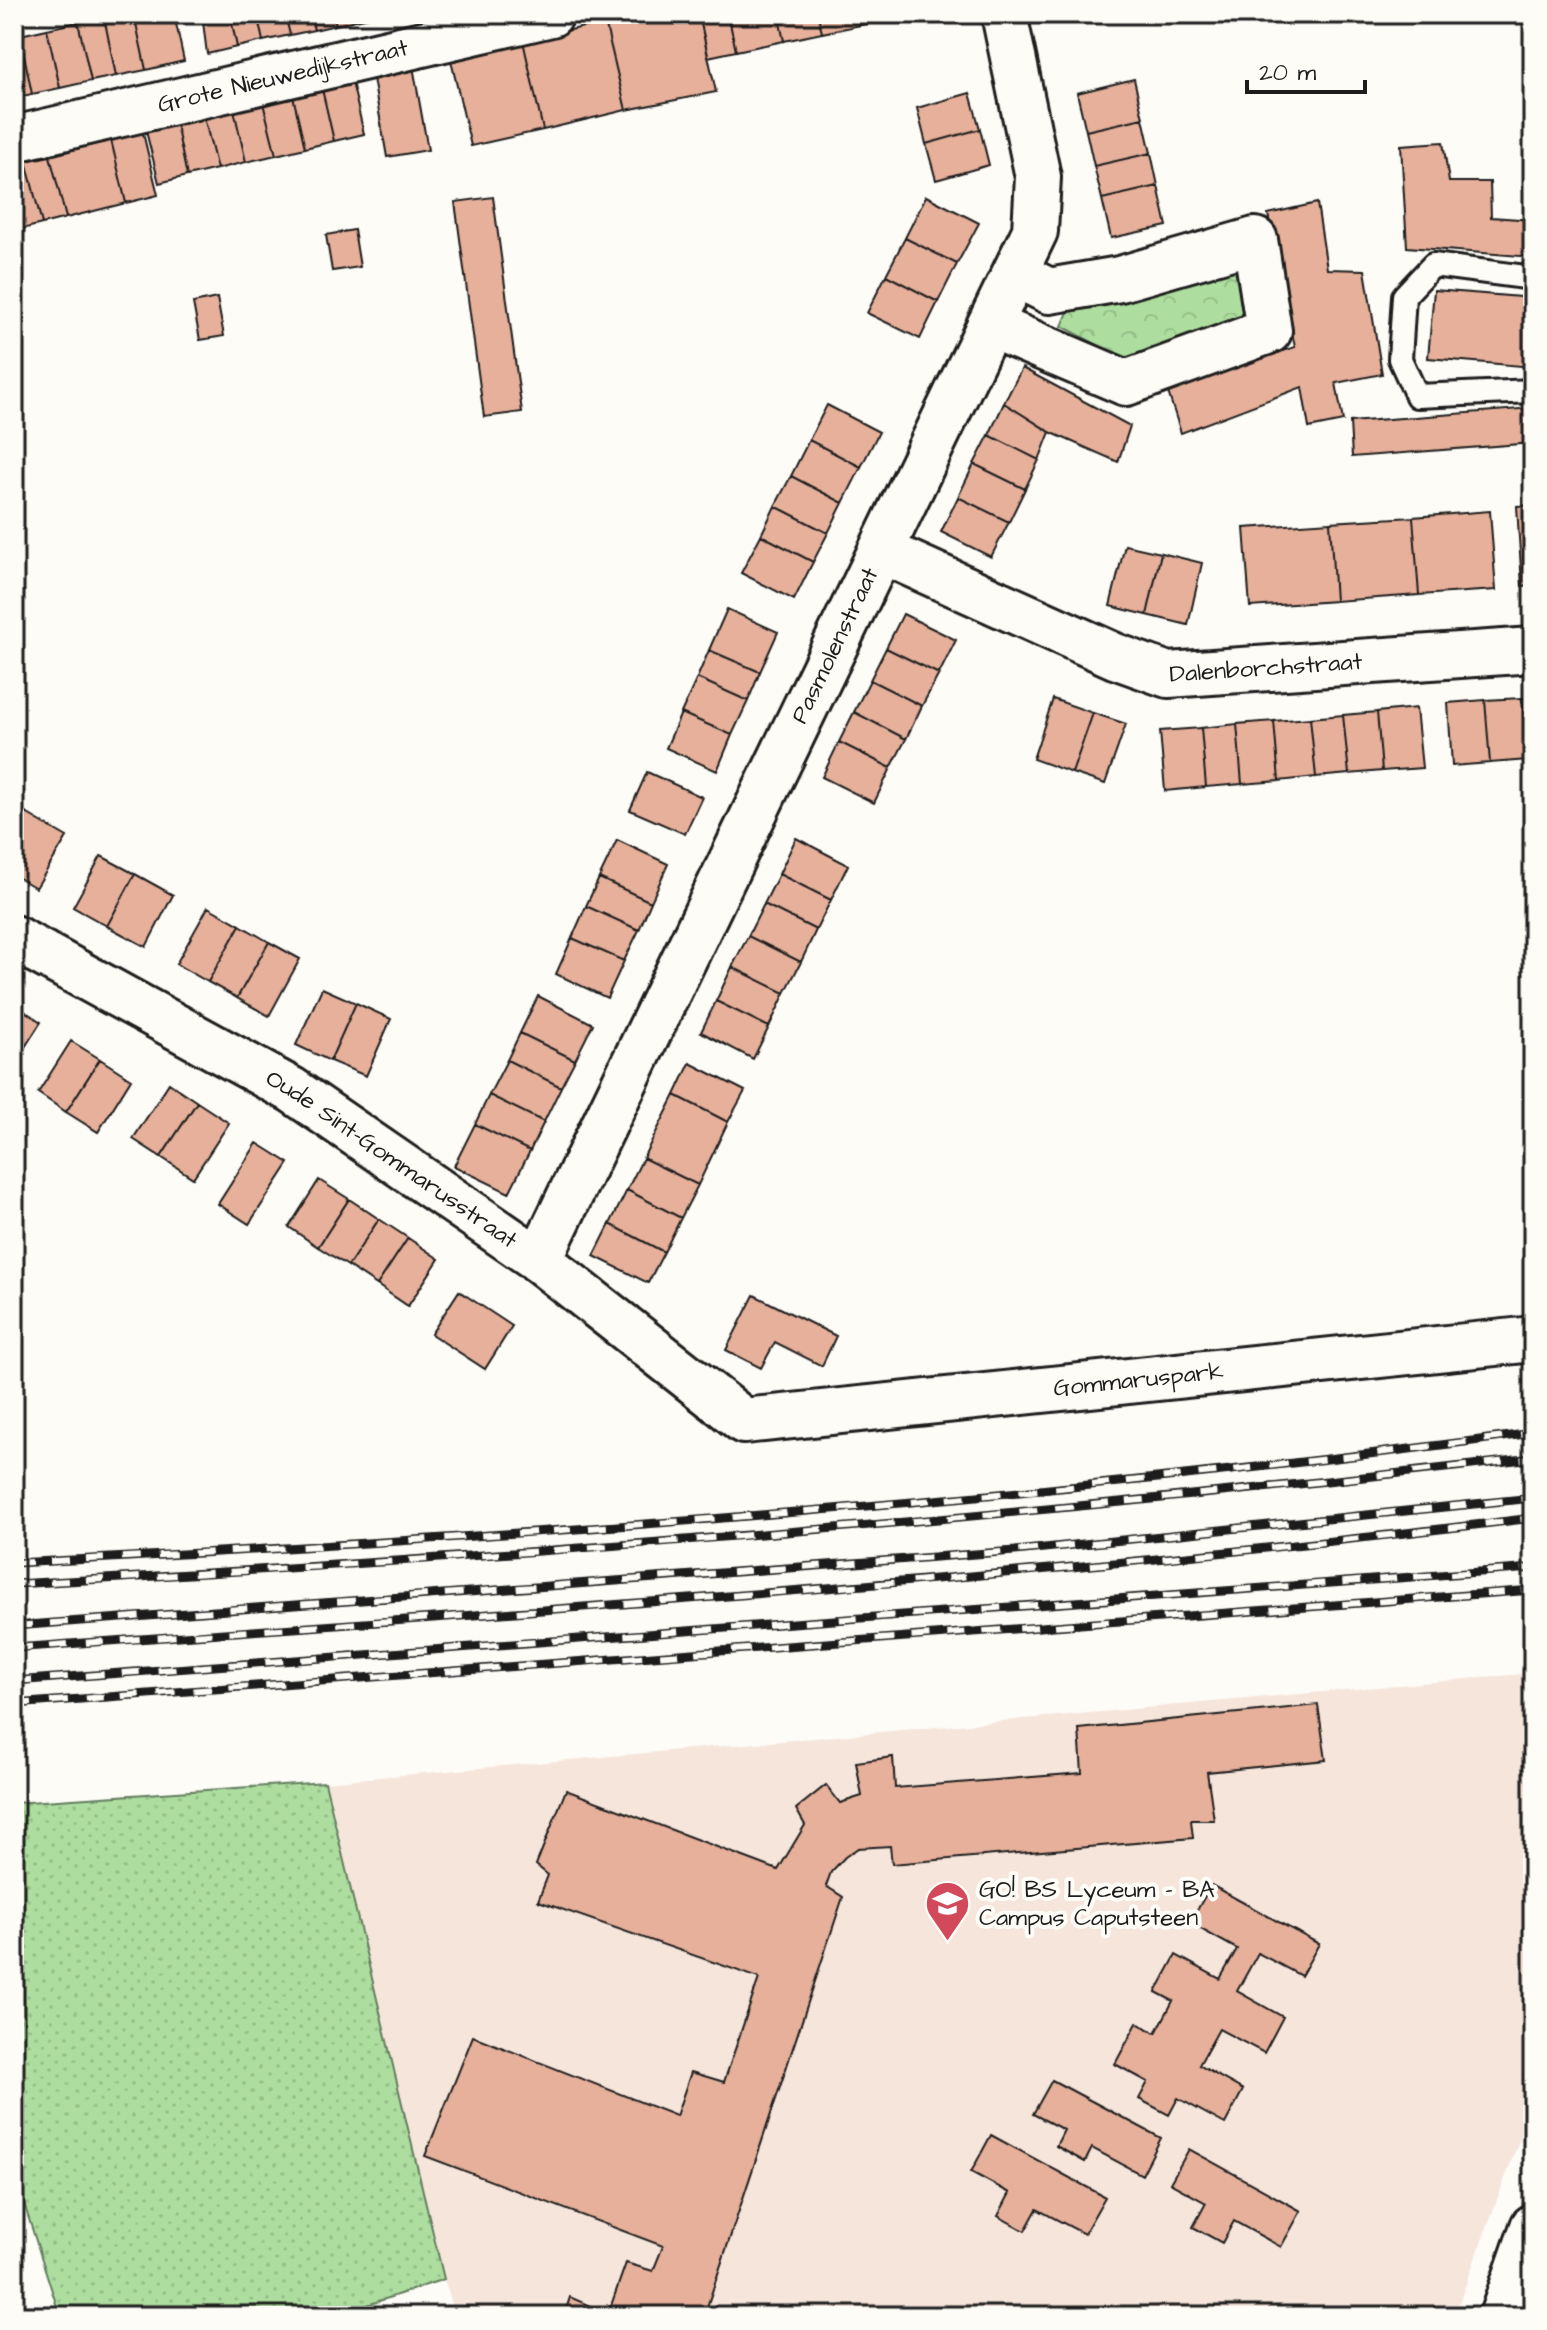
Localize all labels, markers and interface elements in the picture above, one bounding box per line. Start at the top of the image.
street label: Grote Nieuwedijkstraat [154,31,412,122]
scale bar [1247,44,1365,94]
text: 20 m [1259,56,1316,90]
street label: Pasmolenstraat [783,562,887,729]
street label: Dalenborchstraat [1168,645,1364,692]
street label: Oude Sint-Gommarusstraat [260,1062,524,1257]
street label: Gommaruspark [1052,1354,1225,1406]
place label: GO! BS Lyceum - BA Campus Caputsteen [979,1873,1215,1935]
school or university icon: GO! BS Lyceum - BA Campus Caputsteen [924,1880,972,1943]

